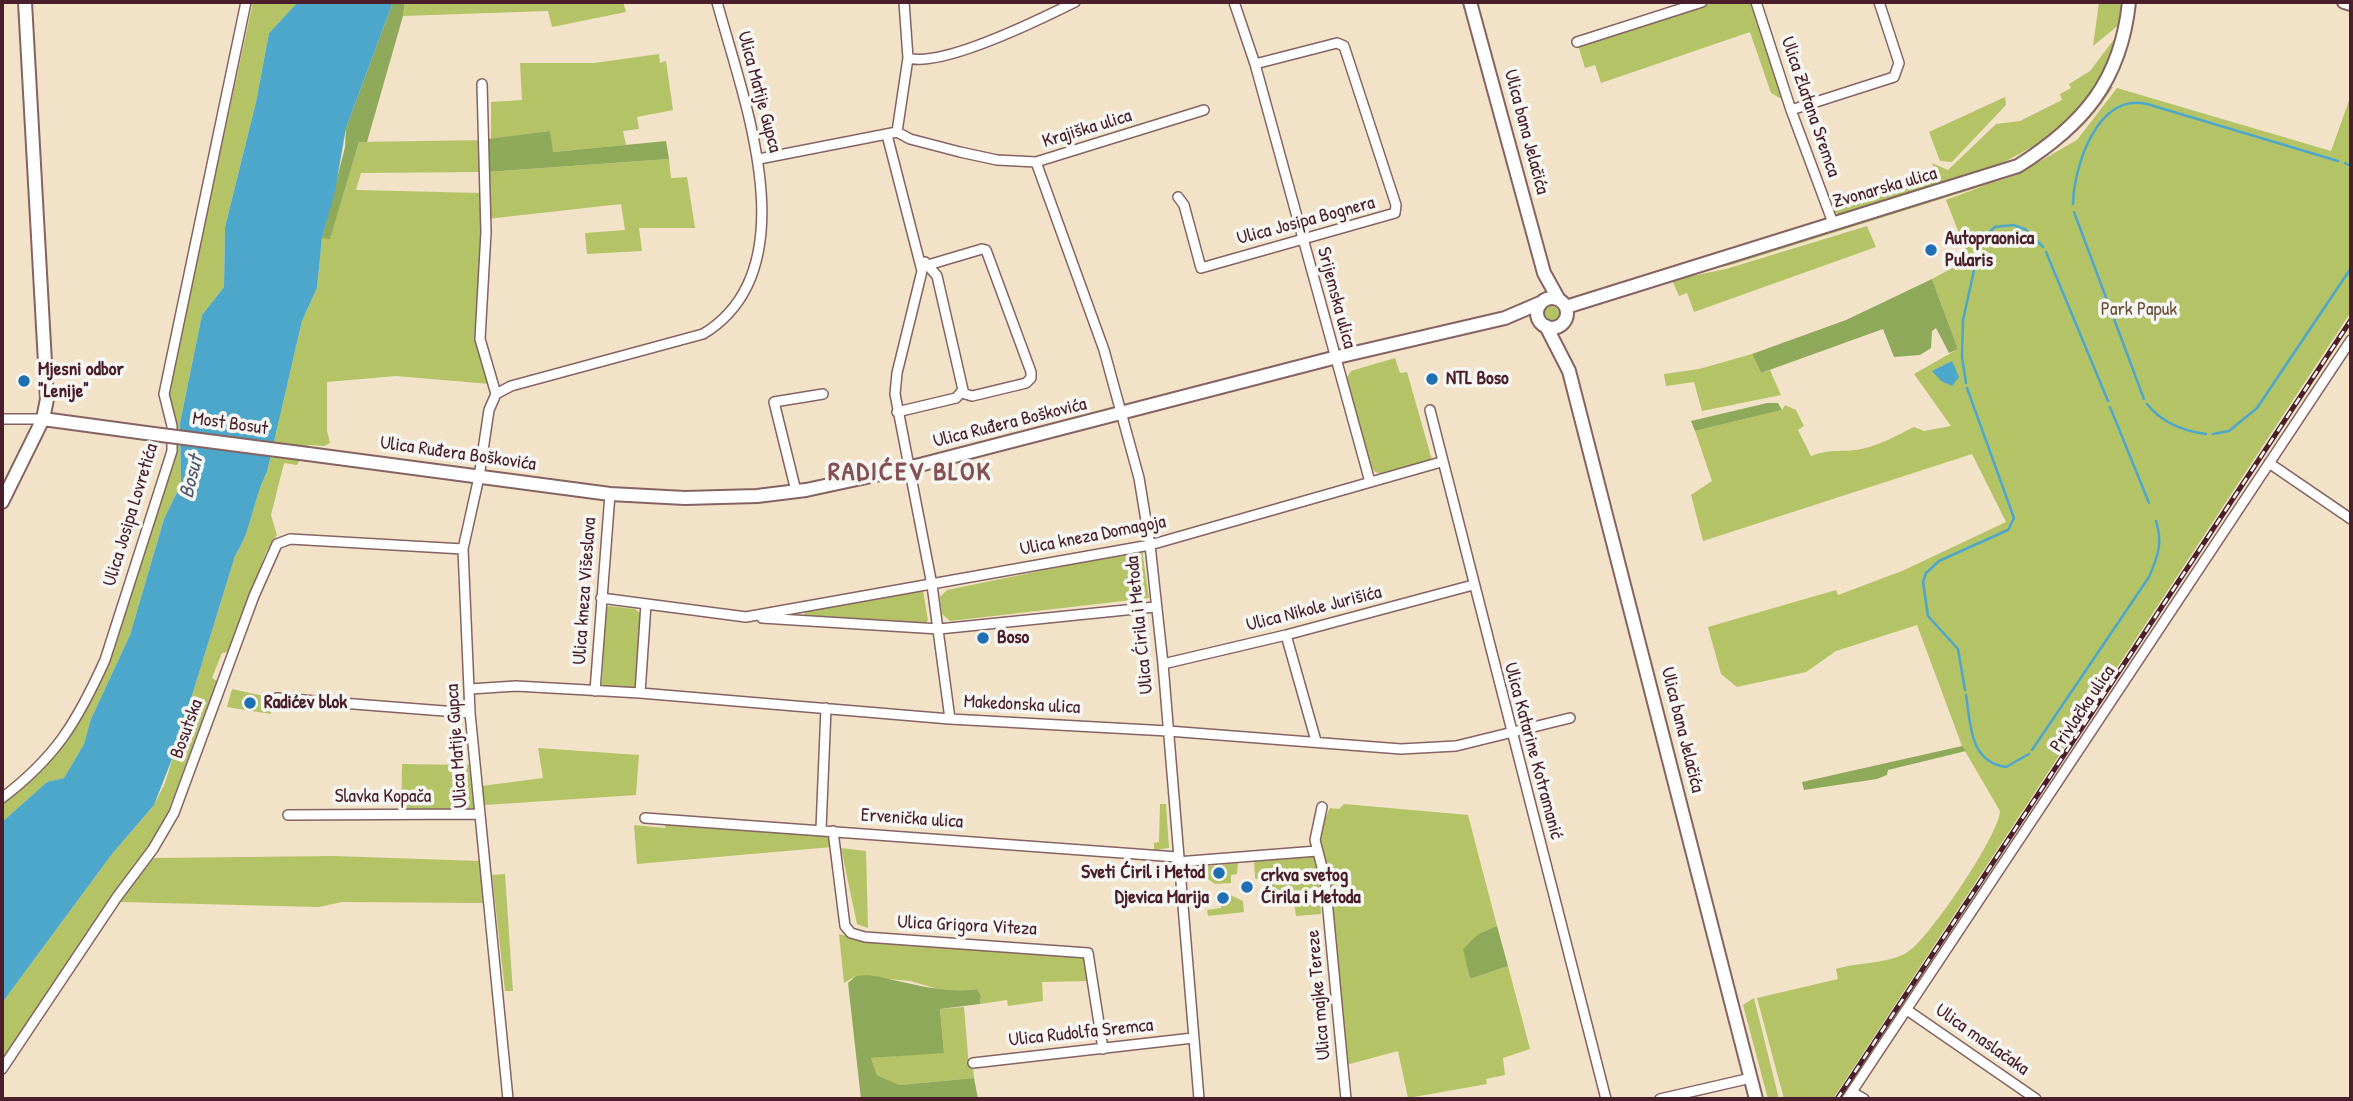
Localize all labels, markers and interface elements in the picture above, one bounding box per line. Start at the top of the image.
street label: Ulica Matije Gupca [732,29,786,155]
street label: Ulica Zlatana Sremca [1775,34,1845,180]
street label: Ulica bana Jelačića [1498,67,1554,197]
street label: Krajiška ulica [1040,105,1134,153]
street label: Zvonarska ulica [1830,162,1940,214]
street label: Ulica Josipa Bognera [1235,192,1377,250]
place label: Autopraonica Pularis [1945,228,2034,272]
marker: Autopraonica Pularis [1923,242,1939,258]
street label: Srijemska ulica [1312,245,1360,351]
park label: Park Papuk [2101,299,2177,321]
place label: Mjesni odbor "Lenije" [38,359,124,403]
place label: NTL Boso [1446,368,1509,390]
marker: NTL Boso [1424,371,1440,387]
marker: Mjesni odbor "Lenije" [16,373,32,389]
street label: Ulica Ruđera Boškovića [931,393,1089,453]
street label: Most Bosut [191,407,269,441]
street label: Ulica Ruđera Boškovića [379,432,537,476]
street label: Ulica Josipa Lovretića [98,441,164,589]
water label: Bosut [175,453,209,501]
district label: RADIĆEV BLOK [829,457,991,489]
street label: Ulica kneza Domagoja [1018,511,1168,561]
street label: Ulica kneza Višeslava [568,517,602,665]
street label: Ulica Ćirila i Metoda [1121,555,1159,695]
street label: Ulica Nikole Jurišića [1244,581,1384,637]
place label: Boso [997,627,1029,649]
marker: Boso [975,630,991,646]
street label: Ulica Katarine Kotramanić [1498,660,1568,842]
street label: Privlačka ulica [2046,661,2120,757]
street label: Ulica bana Jelačića [1655,665,1709,795]
street label: Ulica Matije Gupca [441,683,473,809]
street label: Makedonska ulica [963,691,1081,719]
place label: Radićev blok [264,692,347,714]
marker: Radićev blok [242,695,258,711]
street label: Bosutska [166,696,208,762]
street label: Slavka Kopača [335,786,431,808]
street label: Ervenička ulica [860,804,964,834]
place label: Sveti Ćiril i Metod [1081,862,1205,884]
marker: Sveti Ćiril i Metod [1211,865,1227,881]
place label: crkva svetog Ćirila i Metoda [1261,865,1361,909]
marker: crkva svetog Ćirila i Metoda [1239,879,1255,895]
place label: Djevica Marija [1115,887,1209,909]
marker: Djevica Marija [1215,890,1231,906]
street label: Ulica Grigora Viteza [897,911,1037,941]
street label: Ulica majke Tereze [1302,929,1336,1061]
street label: Ulica maslačaka [1931,999,2033,1081]
street label: Ulica Rudolfa Sremca [1008,1014,1154,1052]

